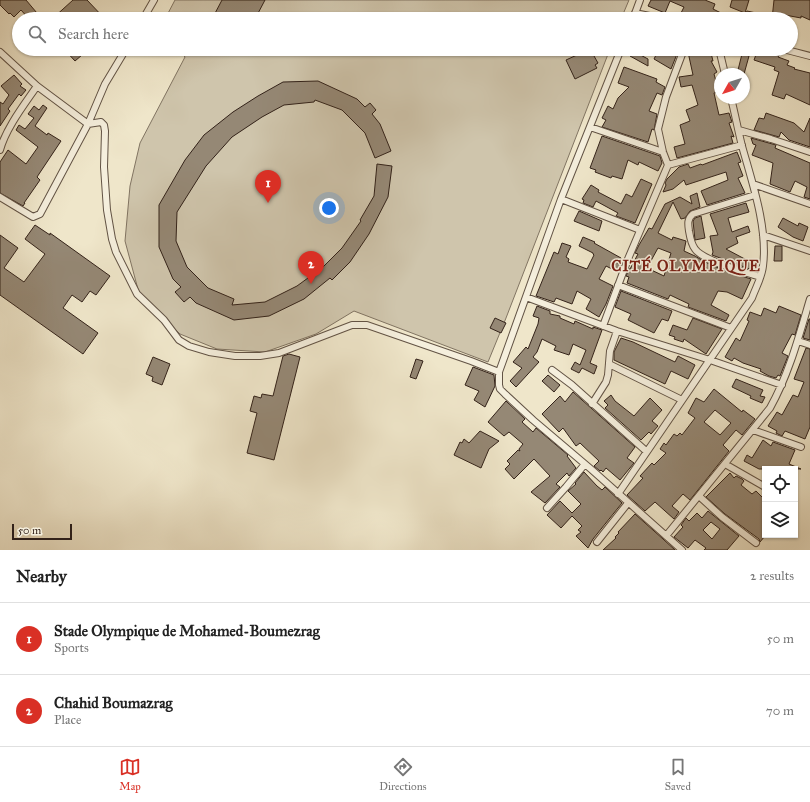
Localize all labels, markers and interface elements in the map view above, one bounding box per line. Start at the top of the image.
search box [12,12,798,56]
icon: search [26,23,48,45]
text: Search here [58,25,129,43]
north arrow [714,68,750,104]
pin: 1 [255,170,281,203]
your location [319,198,339,218]
pin: 2 [298,251,324,284]
district label: CITÉ OLYMPIQUE [611,256,761,276]
map controls [762,466,798,538]
button: locate [762,466,798,502]
button: layers [762,502,798,538]
scale bar [12,522,72,541]
text: 50 m [18,524,41,537]
text: Nearby [16,566,67,587]
text: 2 results [750,568,794,584]
text: Stade Olympique de Mohamed-Boumezrag [54,622,320,640]
text: 1 [26,631,32,647]
text: 50 m [767,631,794,647]
text: Sports [54,640,89,656]
text: Chahid Boumazrag [54,694,172,712]
text: 2 [26,703,32,719]
text: 70 m [766,703,794,719]
text: Place [54,712,81,728]
tab: Map [119,756,141,793]
tab: Directions [379,756,427,793]
tab: Saved [665,756,691,793]

